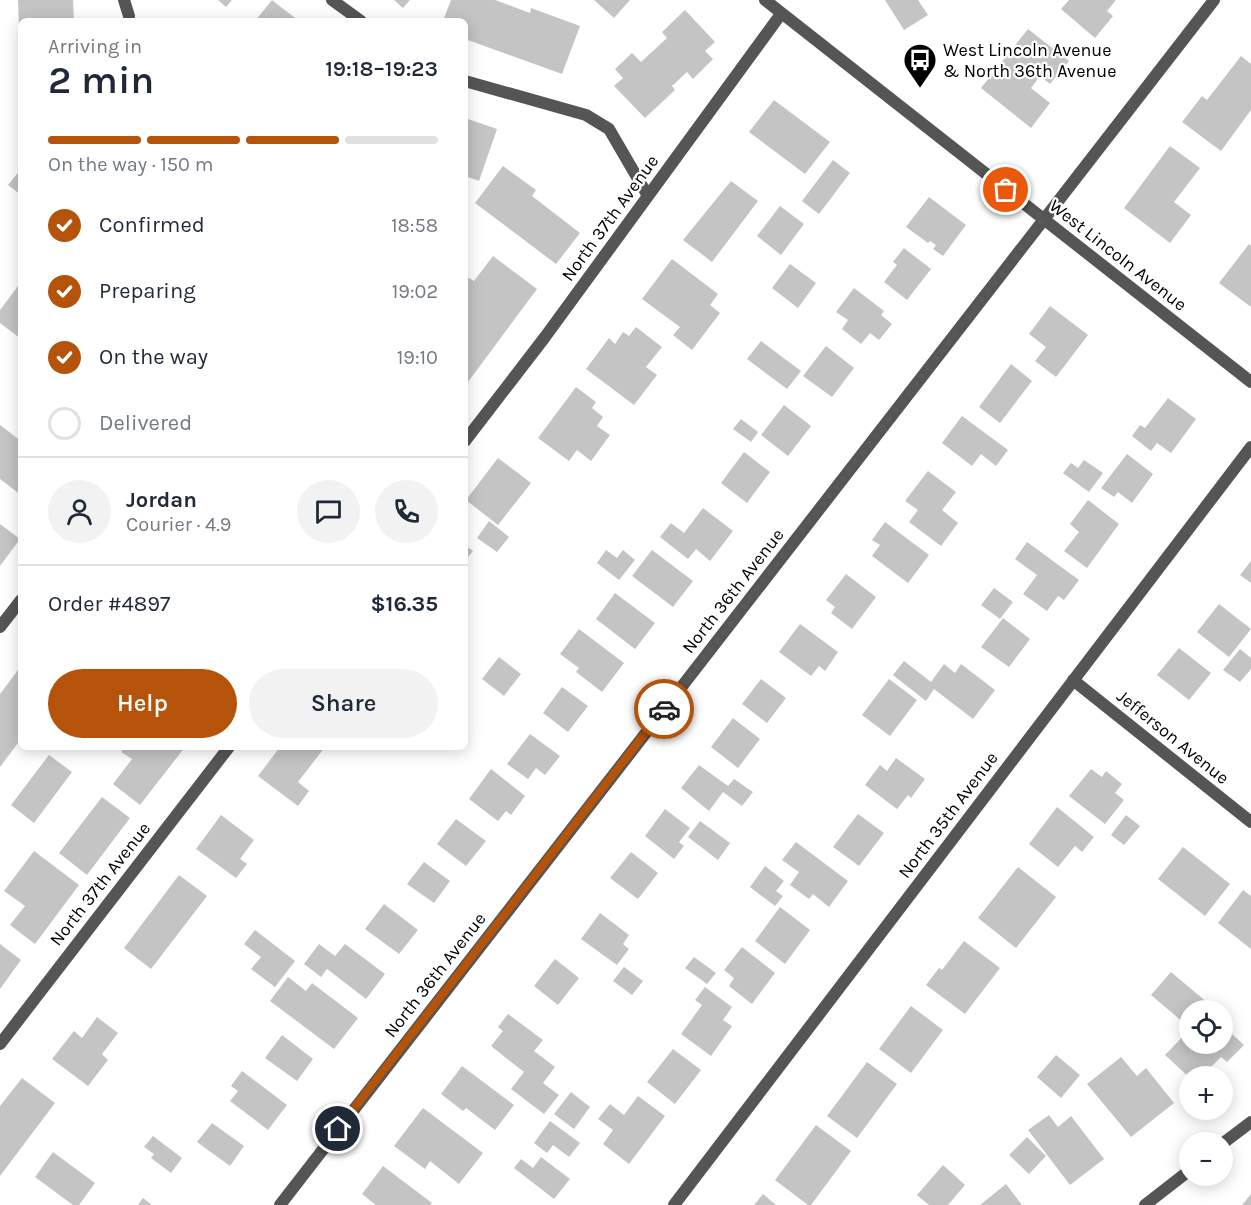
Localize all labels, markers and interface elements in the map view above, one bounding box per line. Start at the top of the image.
text: Arriving in [48,35,142,58]
place label: West Lincoln Avenue & North 36th Avenue [943,39,1116,82]
bus stop icon: West Lincoln Avenue & North 36th Avenue [902,42,938,89]
text: 19:18–19:23 [325,56,438,82]
text: 2 min [48,57,154,103]
street label: North 37th Avenue [557,151,663,285]
text: On the way · 150 m [48,153,213,176]
pin [980,164,1031,215]
icon: bag [989,173,1022,206]
street label: West Lincoln Avenue [1045,194,1191,316]
icon: check [48,209,81,242]
text: Confirmed [99,212,205,238]
text: 18:58 [391,214,438,237]
icon: check [48,275,81,308]
text: Preparing [99,278,196,304]
text: 19:02 [392,280,438,303]
icon: check [48,341,81,374]
text: On the way [99,344,208,370]
text: 19:10 [397,346,438,369]
text: Delivered [99,410,192,436]
button: person [48,480,111,543]
button: chat [297,480,360,543]
button: phone [375,480,438,543]
text: Jordan [126,487,197,513]
text: Courier · 4.9 [126,513,231,536]
street label: North 36th Avenue [677,524,789,658]
text: Order #4897 [48,591,170,617]
text: $16.35 [370,591,438,617]
button: Help [48,669,237,738]
button: Share [249,669,438,738]
courier [634,679,694,739]
street label: Jefferson Avenue [1112,685,1234,789]
icon: car [648,693,681,726]
street label: North 35th Avenue [893,747,1003,883]
street label: North 37th Avenue [45,818,155,950]
street label: North 36th Avenue [379,908,491,1042]
map controls [1179,1000,1233,1186]
button: locate [1179,1000,1233,1054]
button: + [1179,1066,1233,1120]
pin [312,1103,363,1154]
icon: home [321,1112,354,1145]
button: − [1179,1132,1233,1186]

